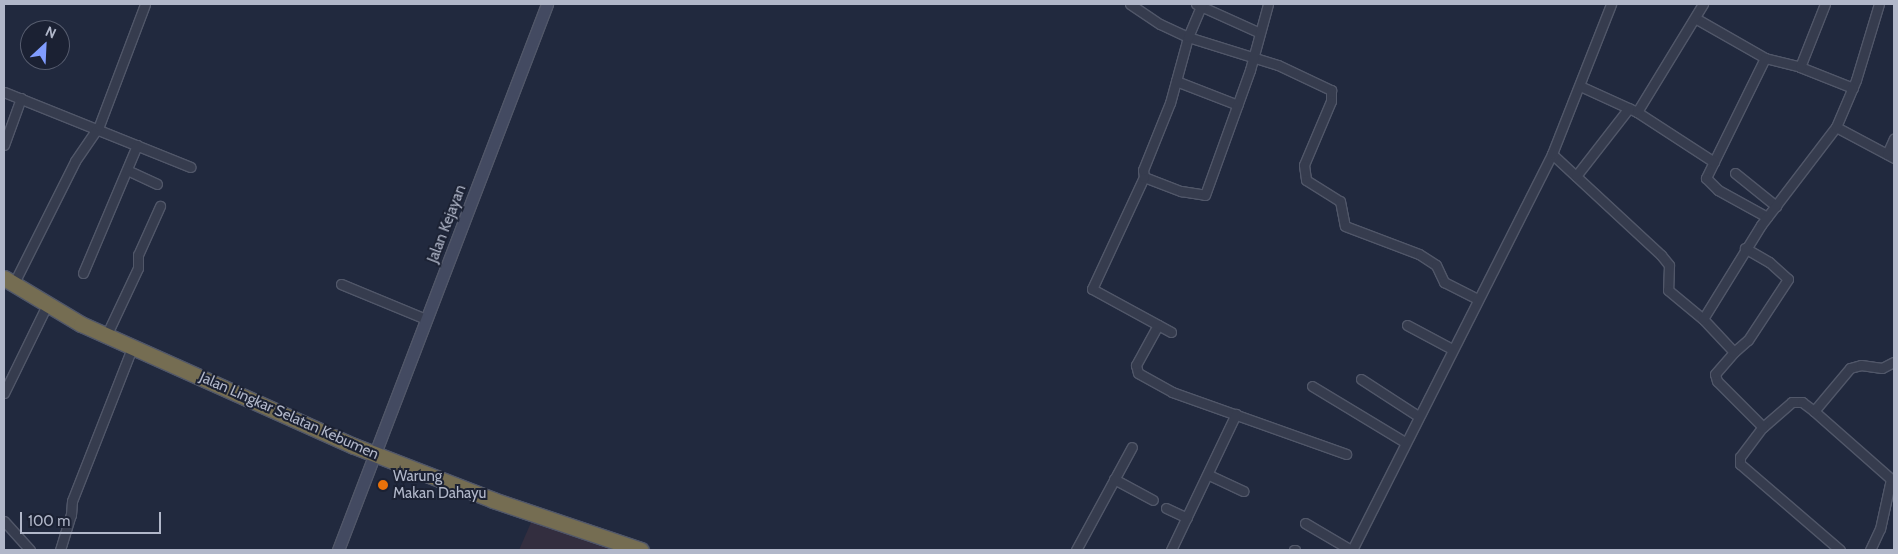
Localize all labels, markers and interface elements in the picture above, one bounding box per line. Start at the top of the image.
north arrow [20,20,70,70]
text: N [43,22,59,43]
street label: Jalan Kejayan [424,182,470,266]
street label: Jalan Lingkar Selatan Kebumen [197,368,381,464]
place label: Warung Makan Dahayu [393,467,486,502]
marker: Warung Makan Dahayu [377,479,389,491]
scale bar [22,502,164,534]
text: 100 m [28,512,70,530]

